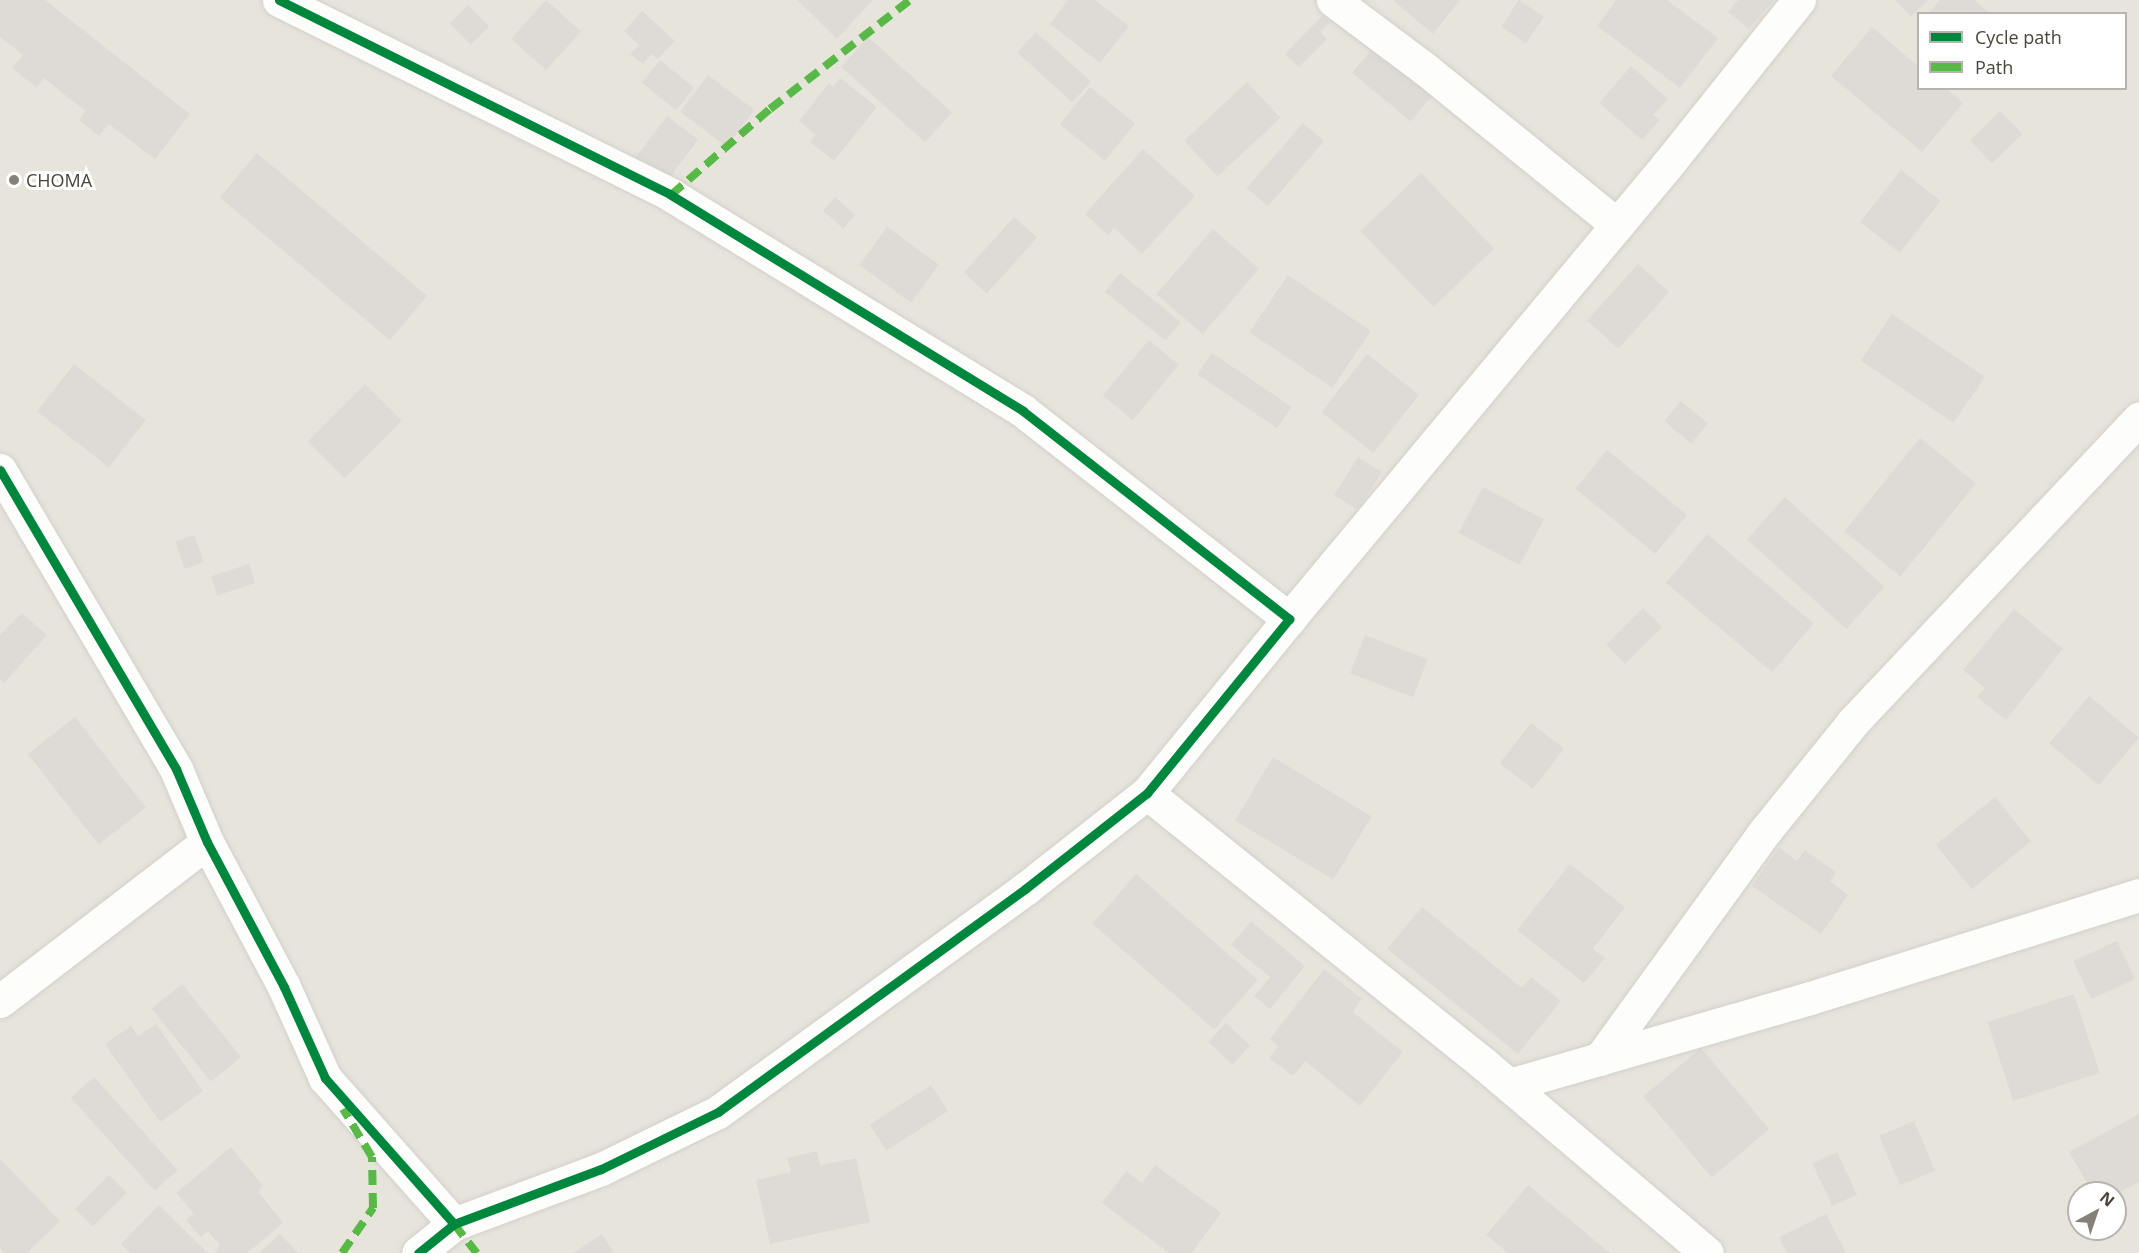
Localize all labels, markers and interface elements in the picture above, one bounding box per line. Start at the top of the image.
legend [1917,12,2127,90]
text: Cycle path [1975,25,2062,49]
text: Path [1975,55,2013,79]
place label: CHOMA [26,169,92,191]
marker: CHOMA [7,173,21,187]
north arrow [2067,1181,2127,1241]
text: N [2095,1186,2119,1211]

